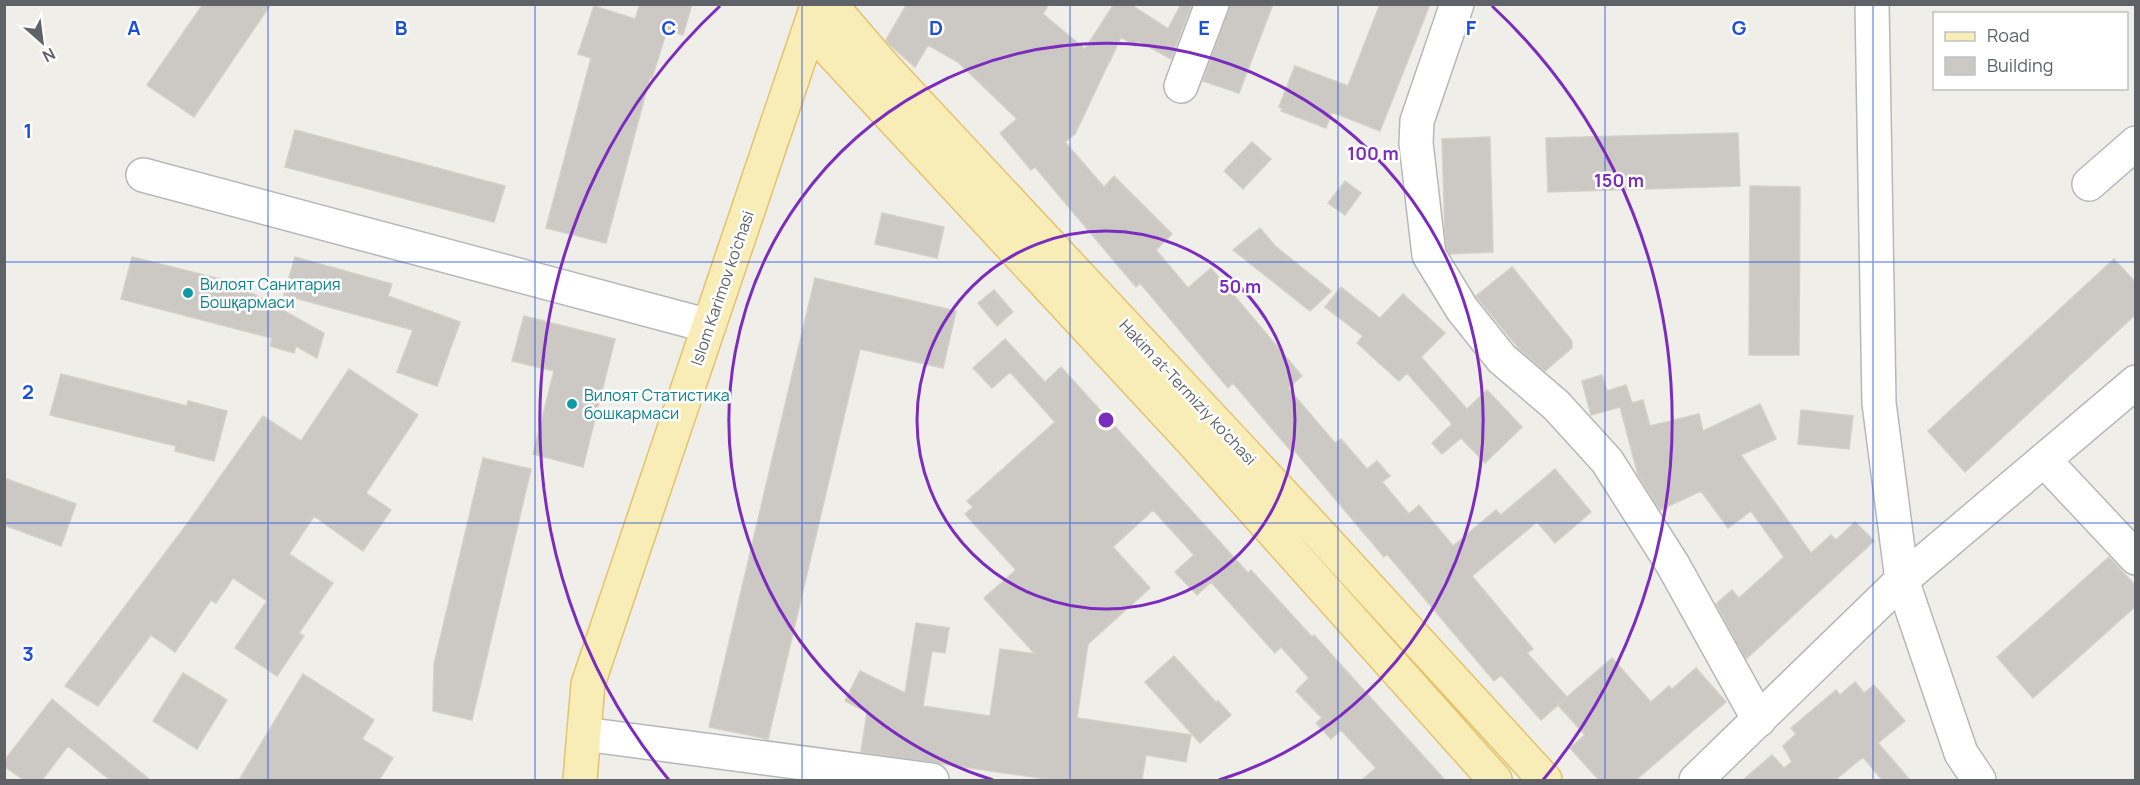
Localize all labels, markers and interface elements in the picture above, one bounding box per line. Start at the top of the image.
north arrow [12,12,72,72]
legend [1933,12,2128,90]
text: A [127,14,141,41]
text: B [395,14,408,41]
text: C [662,14,676,41]
text: D [929,14,943,41]
text: E [1198,14,1210,41]
text: F [1466,14,1477,41]
text: G [1732,14,1747,41]
text: Road [1987,23,2030,47]
text: N [39,43,59,68]
text: Building [1987,53,2053,77]
text: 1 [24,117,32,144]
text: 100 m [1347,141,1399,165]
text: 150 m [1594,168,1644,192]
street label: Islom Karimov ko'chasi [685,208,759,368]
place label: Вилоят Санитария Бошқармаси [200,273,341,313]
text: 50 m [1219,274,1261,298]
marker: Вилоят Санитария Бошқармаси [181,286,195,300]
street label: Hakim at-Termiziy ko'chasi [1114,314,1262,470]
text: 2 [22,378,34,405]
place label: Вилоят Статистика бошкармаси [584,384,730,424]
marker: Вилоят Статистика бошкармаси [565,397,579,411]
centre of rings [1096,410,1116,430]
text: 3 [22,640,34,667]

